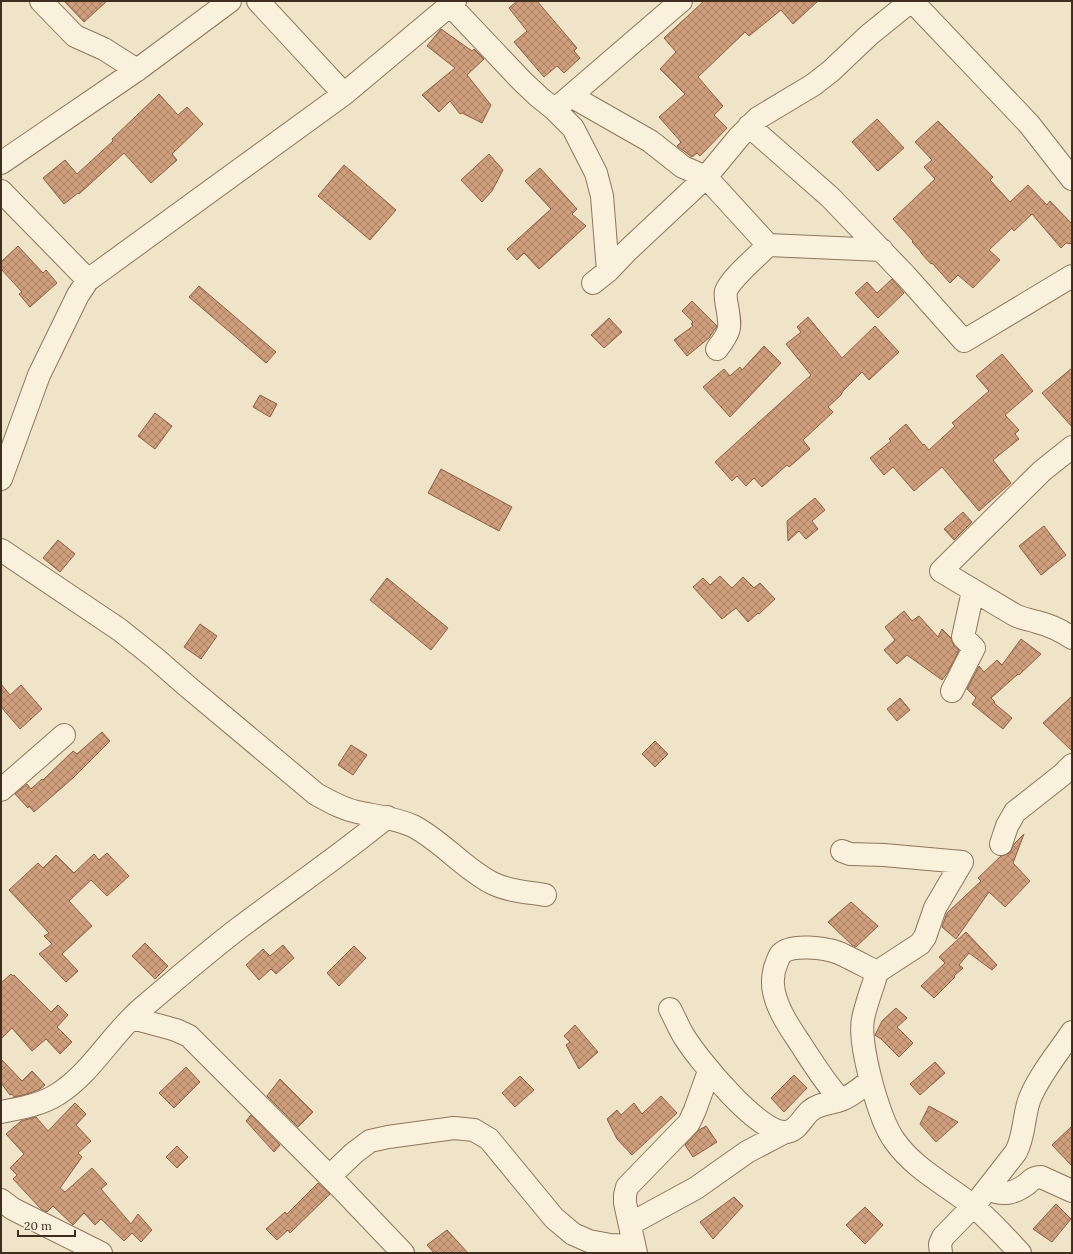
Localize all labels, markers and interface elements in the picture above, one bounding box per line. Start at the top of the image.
scale bar [18,1212,75,1238]
text: 20 m [24,1218,52,1233]

